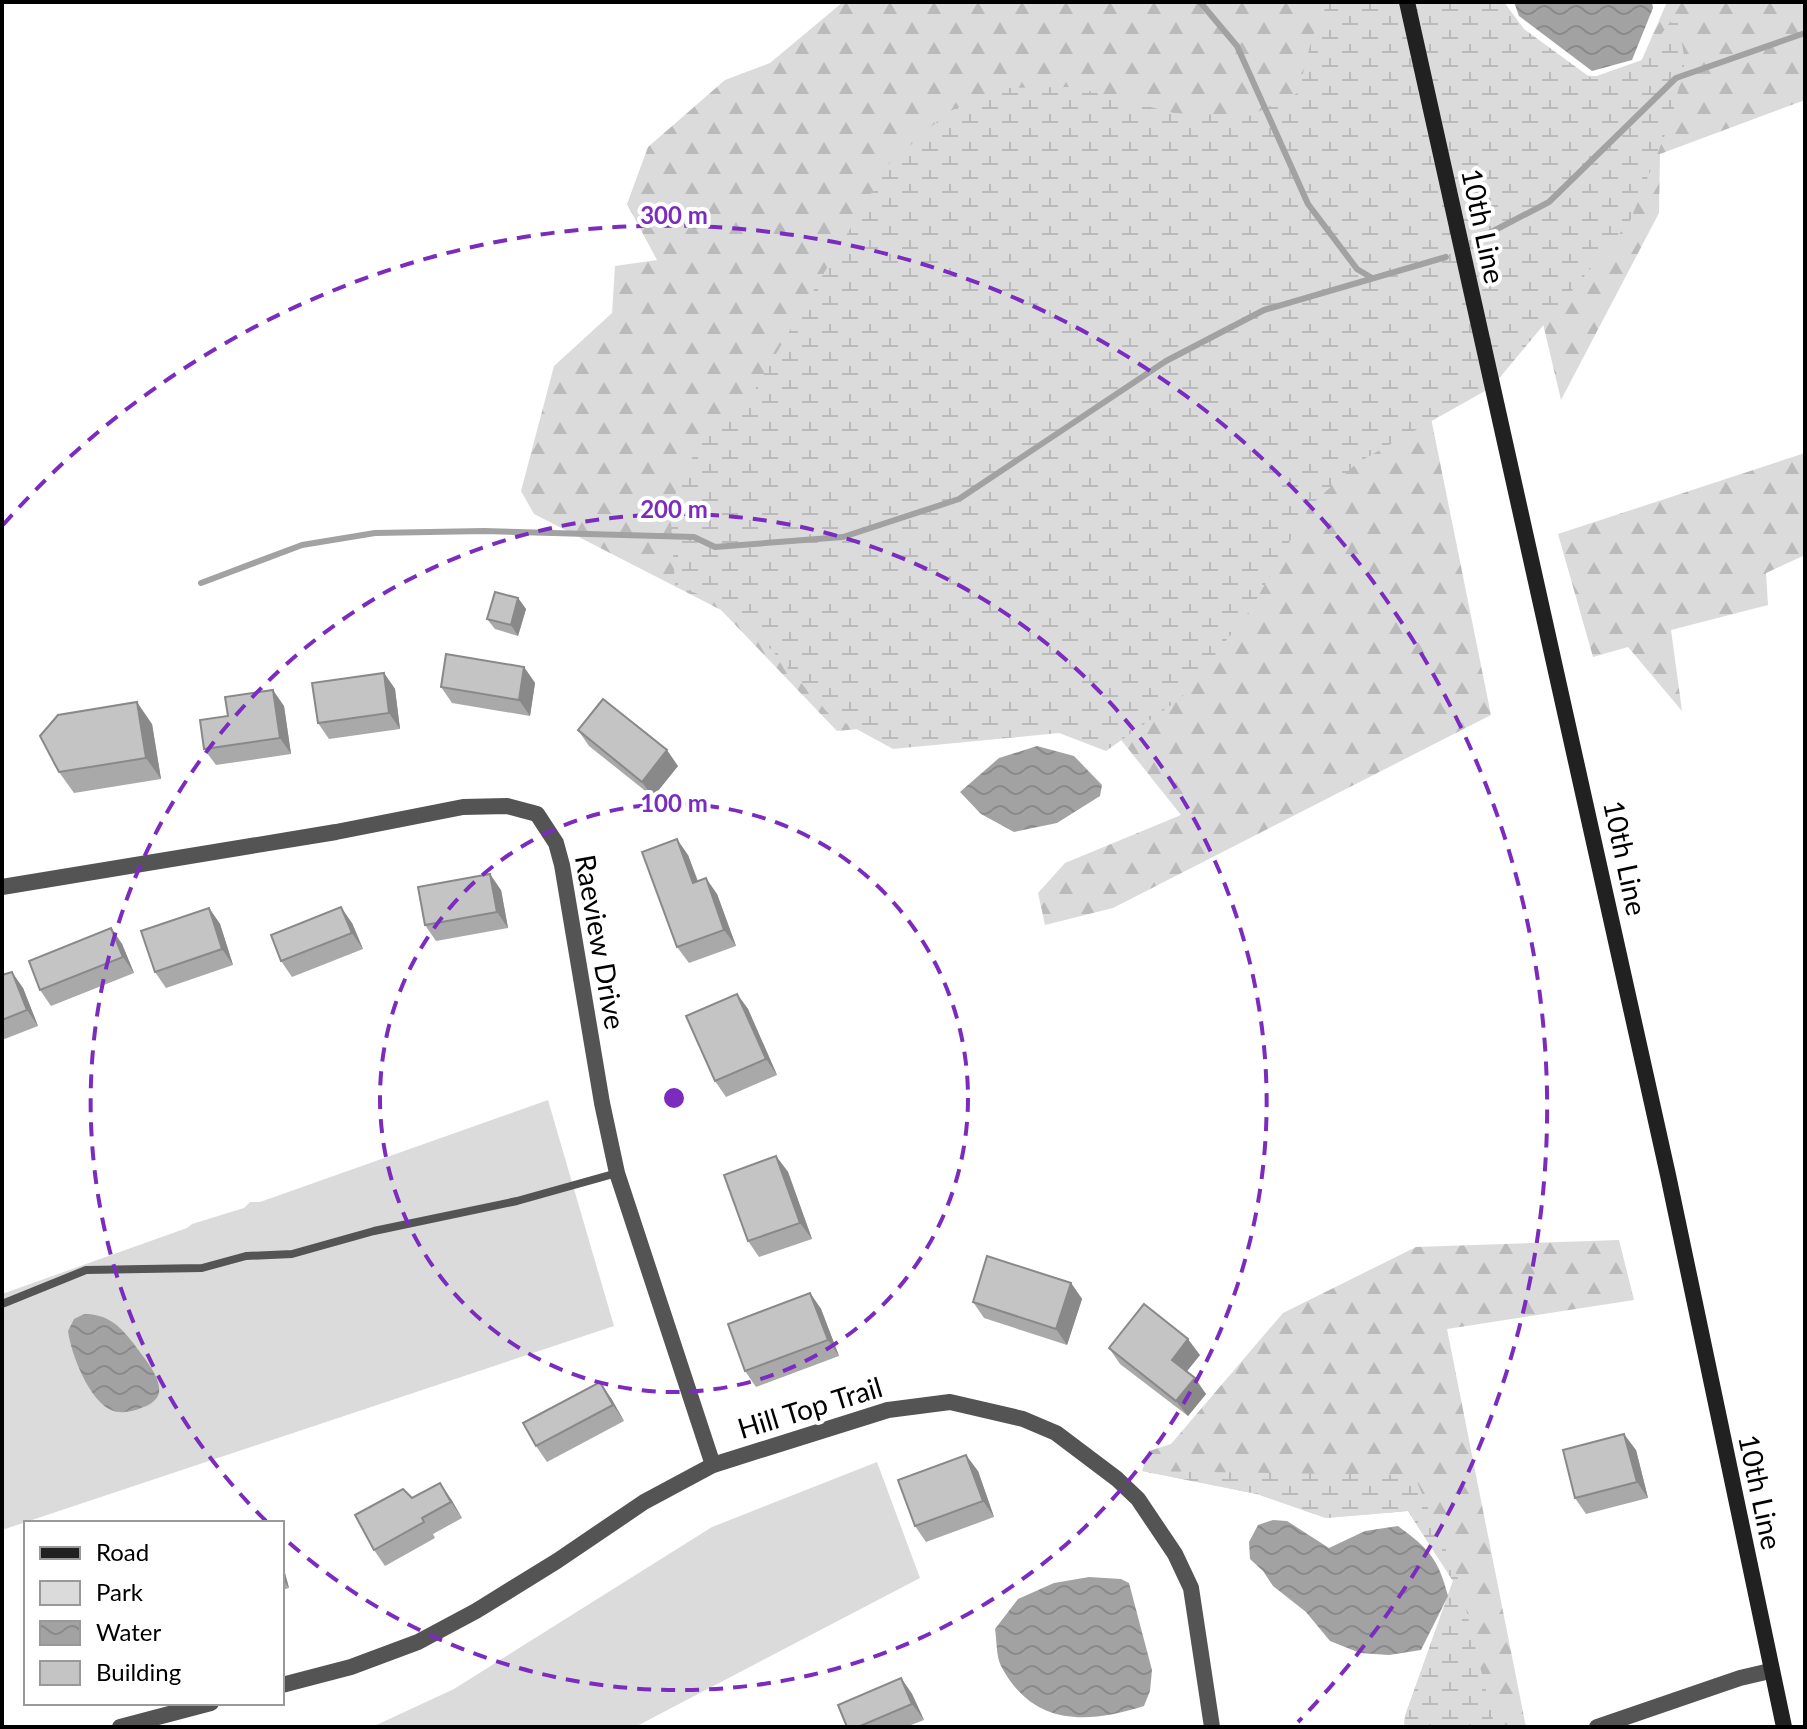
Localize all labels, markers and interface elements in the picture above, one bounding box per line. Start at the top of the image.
street label: 10th Line [1455,165,1513,286]
text: 300 m [640,200,708,229]
text: 200 m [640,494,708,523]
text: 100 m [640,788,708,817]
street label: 10th Line [1597,797,1655,918]
street label: Raeview Drive [569,852,633,1032]
centre of rings [660,1084,688,1112]
street label: Hill Top Trail [733,1369,886,1445]
street label: 10th Line [1732,1431,1790,1552]
legend [24,1521,284,1705]
text: Road [96,1537,149,1566]
text: Park [96,1577,144,1606]
text: Water [96,1617,161,1646]
text: Building [96,1657,181,1686]

